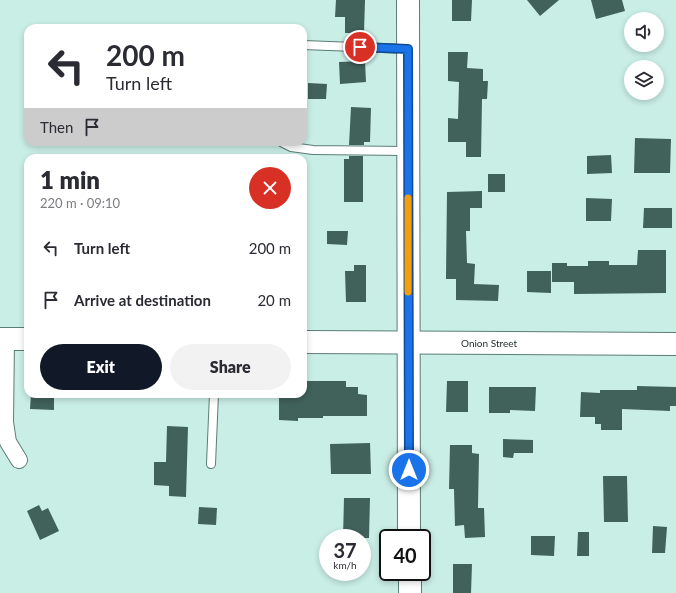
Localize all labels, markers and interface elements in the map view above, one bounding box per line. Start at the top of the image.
map controls [624,12,664,100]
button: sound [624,12,664,52]
pin [343,30,377,64]
icon: arrive [349,36,371,58]
text: 200 m [106,38,185,72]
icon: left [40,40,92,92]
button: layers [624,60,664,100]
text: Turn left [106,72,172,94]
icon: arrive [81,116,103,138]
text: Then [40,118,73,136]
text: 1 min [40,165,100,194]
button: close [249,167,291,209]
text: 220 m · 09:10 [40,195,120,211]
icon: left [40,237,62,259]
text: Turn left [74,239,130,257]
text: 200 m [249,239,291,257]
icon: arrive [40,289,62,311]
text: Arrive at destination [74,291,211,309]
text: 20 m [257,291,291,309]
street label: Onion Street [461,337,517,349]
button: Exit [40,344,162,390]
button: Share [170,344,291,390]
position arrow [388,449,430,491]
speed limit sign: 40 [379,529,431,581]
text: 37 [333,538,357,562]
text: km/h [333,559,357,571]

